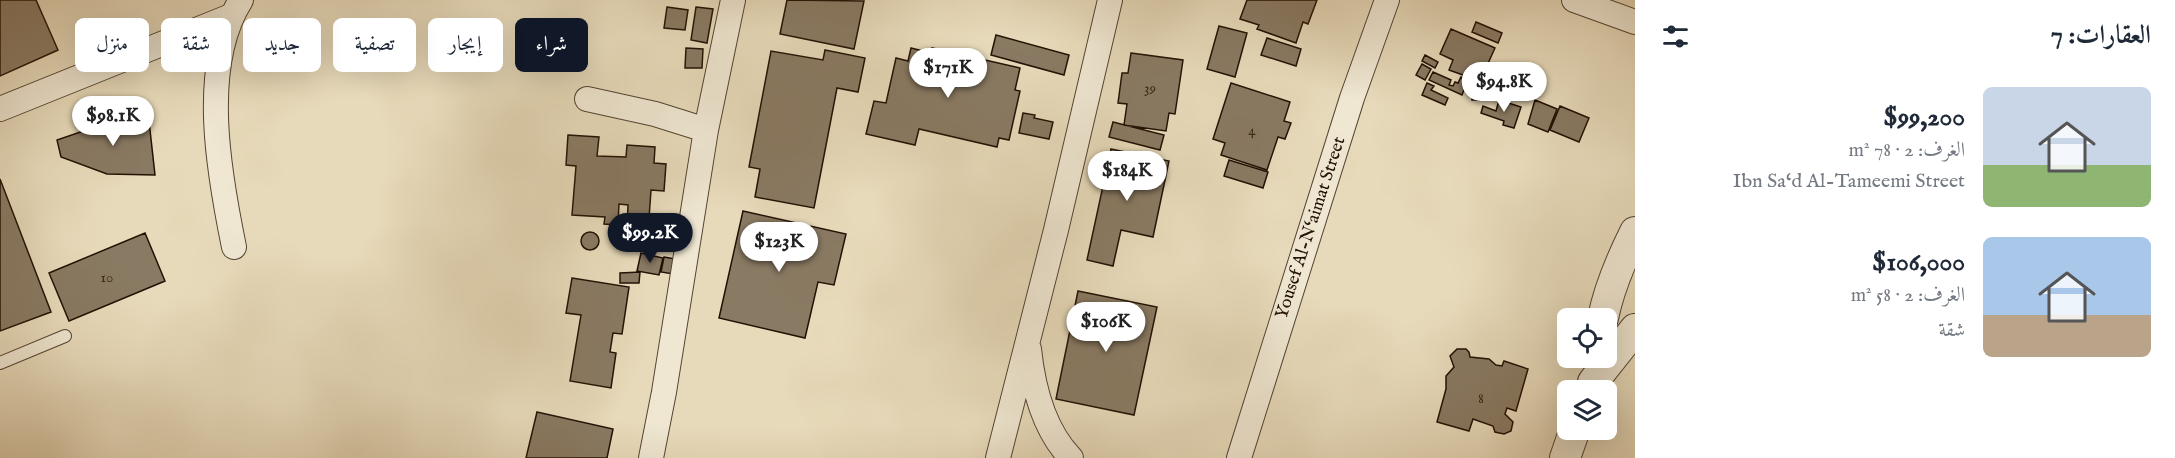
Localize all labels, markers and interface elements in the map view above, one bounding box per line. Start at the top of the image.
chip: منزل [75,18,149,72]
chip: شقة [161,18,231,72]
chip: جديد [243,18,321,72]
chip: تصفية [333,18,416,72]
chip: إيجار [428,18,503,72]
chip: شراء [515,18,588,72]
text: العقارات: 7 [2051,19,2151,52]
icon: filters [1659,20,1692,53]
pin: $171K [906,48,990,99]
text: $171K [923,55,973,80]
pin: $94.8K [1455,62,1553,113]
text: $94.8K [1476,69,1532,94]
house number: 39 [1144,79,1156,98]
pin: $98.1K [64,96,162,147]
text: $99,200 [1883,101,1965,134]
text: $98.1K [86,103,140,128]
icon: home [2031,111,2103,183]
house number: 4 [1248,121,1256,140]
street label: Yousef Al-N‘aimat Street [1271,134,1351,322]
text: الغرف: 2 · 78 m² [1849,138,1965,163]
pin: $184K [1085,151,1169,202]
text: $184K [1102,158,1152,183]
text: Ibn Sa‘d Al-Tameemi Street [1733,169,1965,194]
pin: $99.2K [601,213,699,264]
text: $99.2K [622,220,678,245]
pin: $123K [737,222,821,273]
text: $123K [754,229,804,254]
text: $106,000 [1872,246,1965,279]
icon: home [2031,261,2103,333]
house number: 10 [101,268,113,287]
text: الغرف: 2 · 58 m² [1851,283,1965,308]
pin: $106K [1064,302,1148,353]
map controls [1557,308,1617,440]
button: locate [1557,308,1617,368]
text: $106K [1080,309,1132,334]
text: شقة [1939,318,1965,343]
button: layers [1557,380,1617,440]
house number: 8 [1478,389,1484,408]

